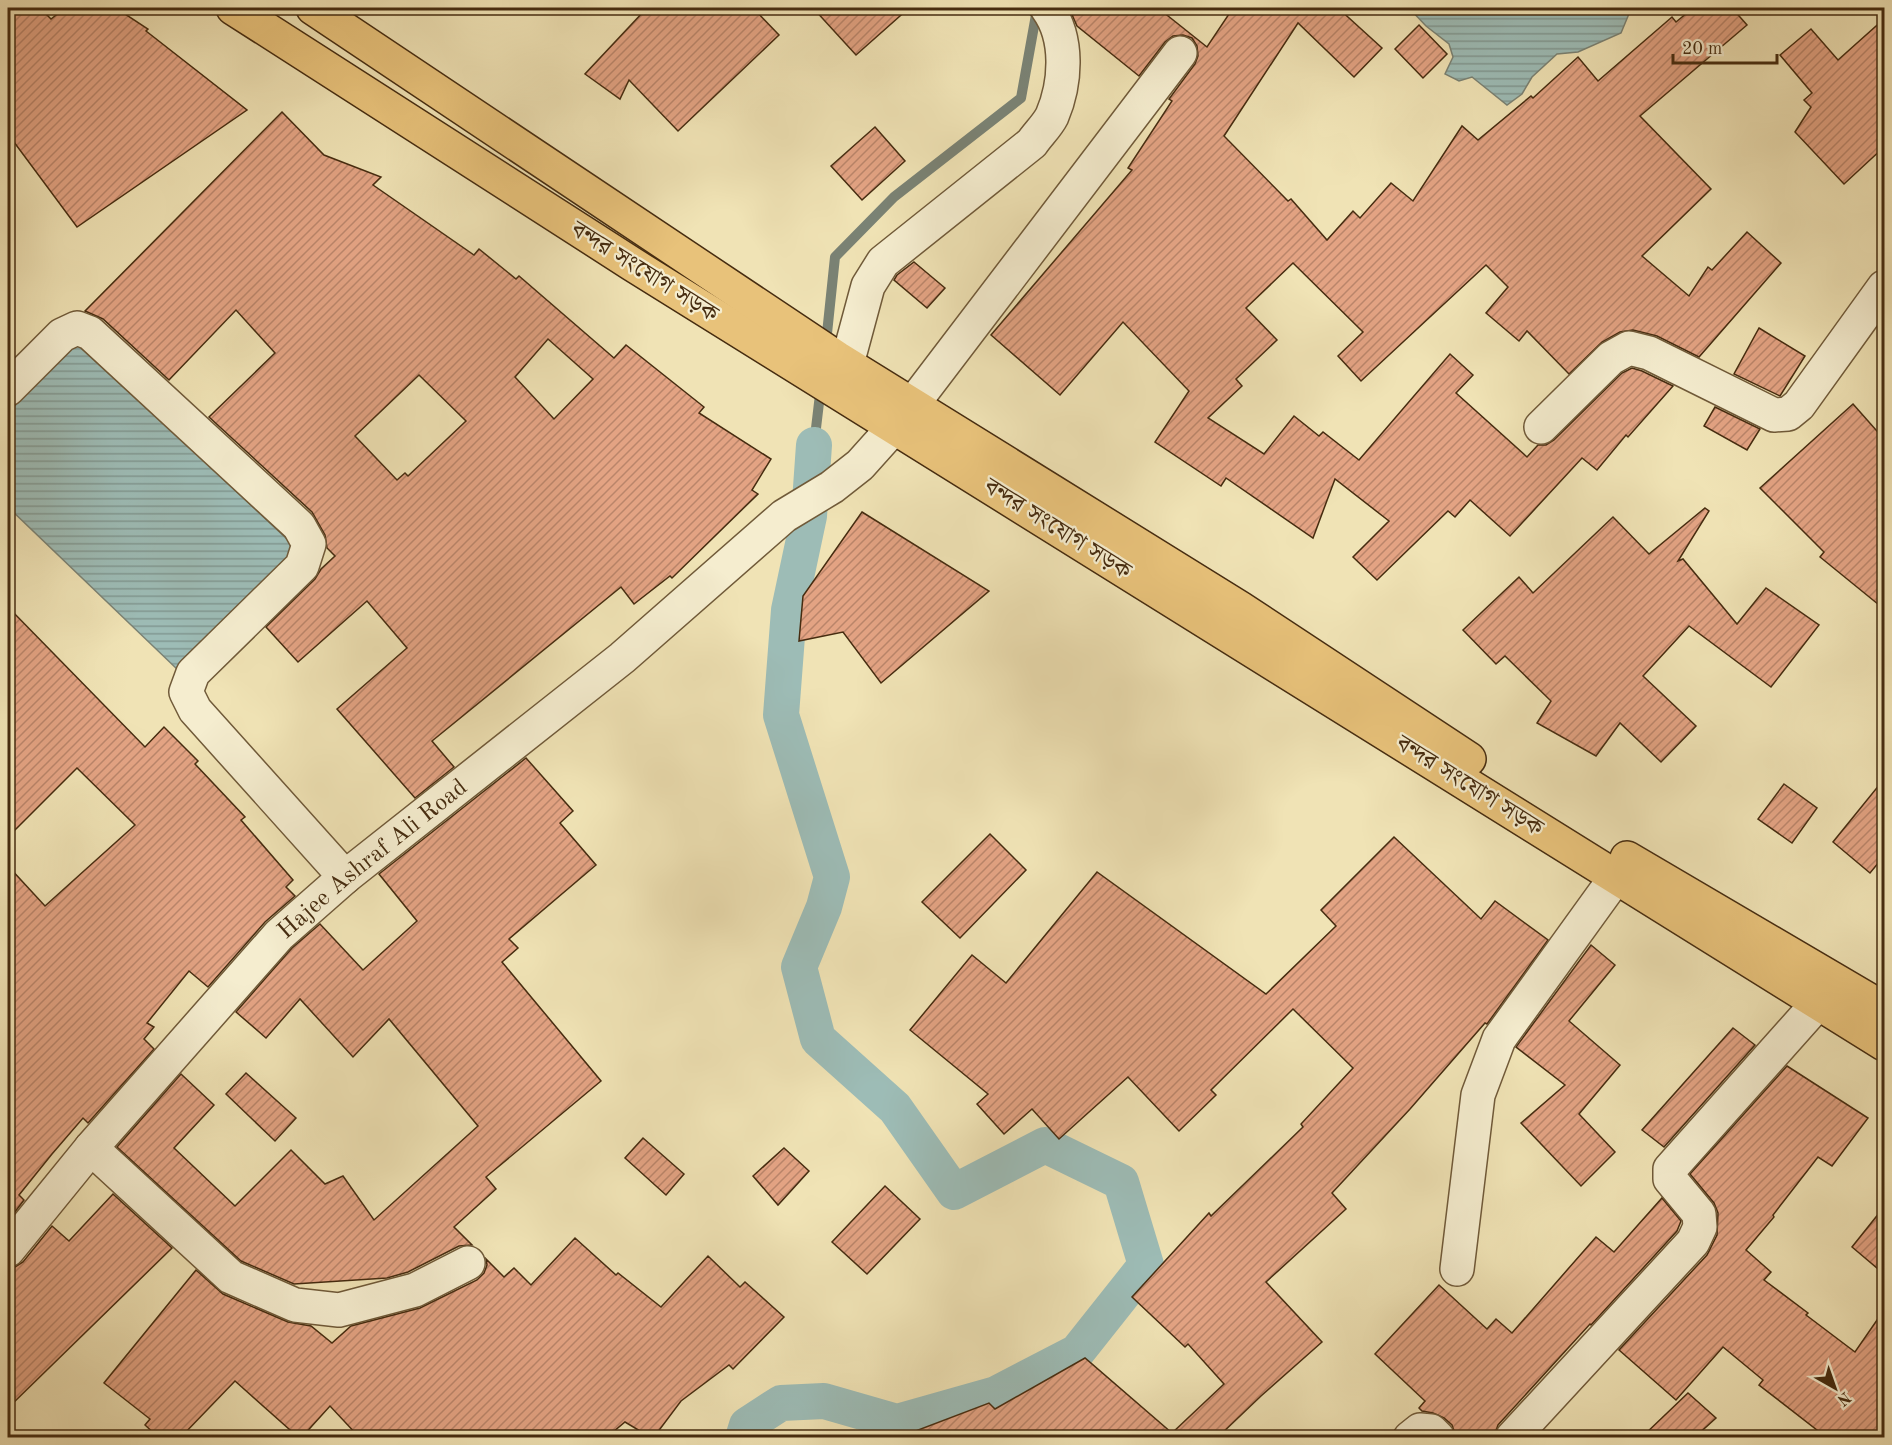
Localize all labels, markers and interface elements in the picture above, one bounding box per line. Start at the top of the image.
scale bar [1673,27,1776,65]
text: 20 m [1682,40,1722,58]
street label: বন্দর সংযোগ সড়ক [565,217,723,328]
street label: বন্দর সংযোগ সড়ক [978,474,1136,585]
street label: বন্দর সংযোগ সড়ক [1390,731,1548,842]
street label: Hajee Ashraf Ali Road [274,775,472,944]
north arrow [1805,1358,1865,1418]
text: N [1833,1388,1853,1409]

